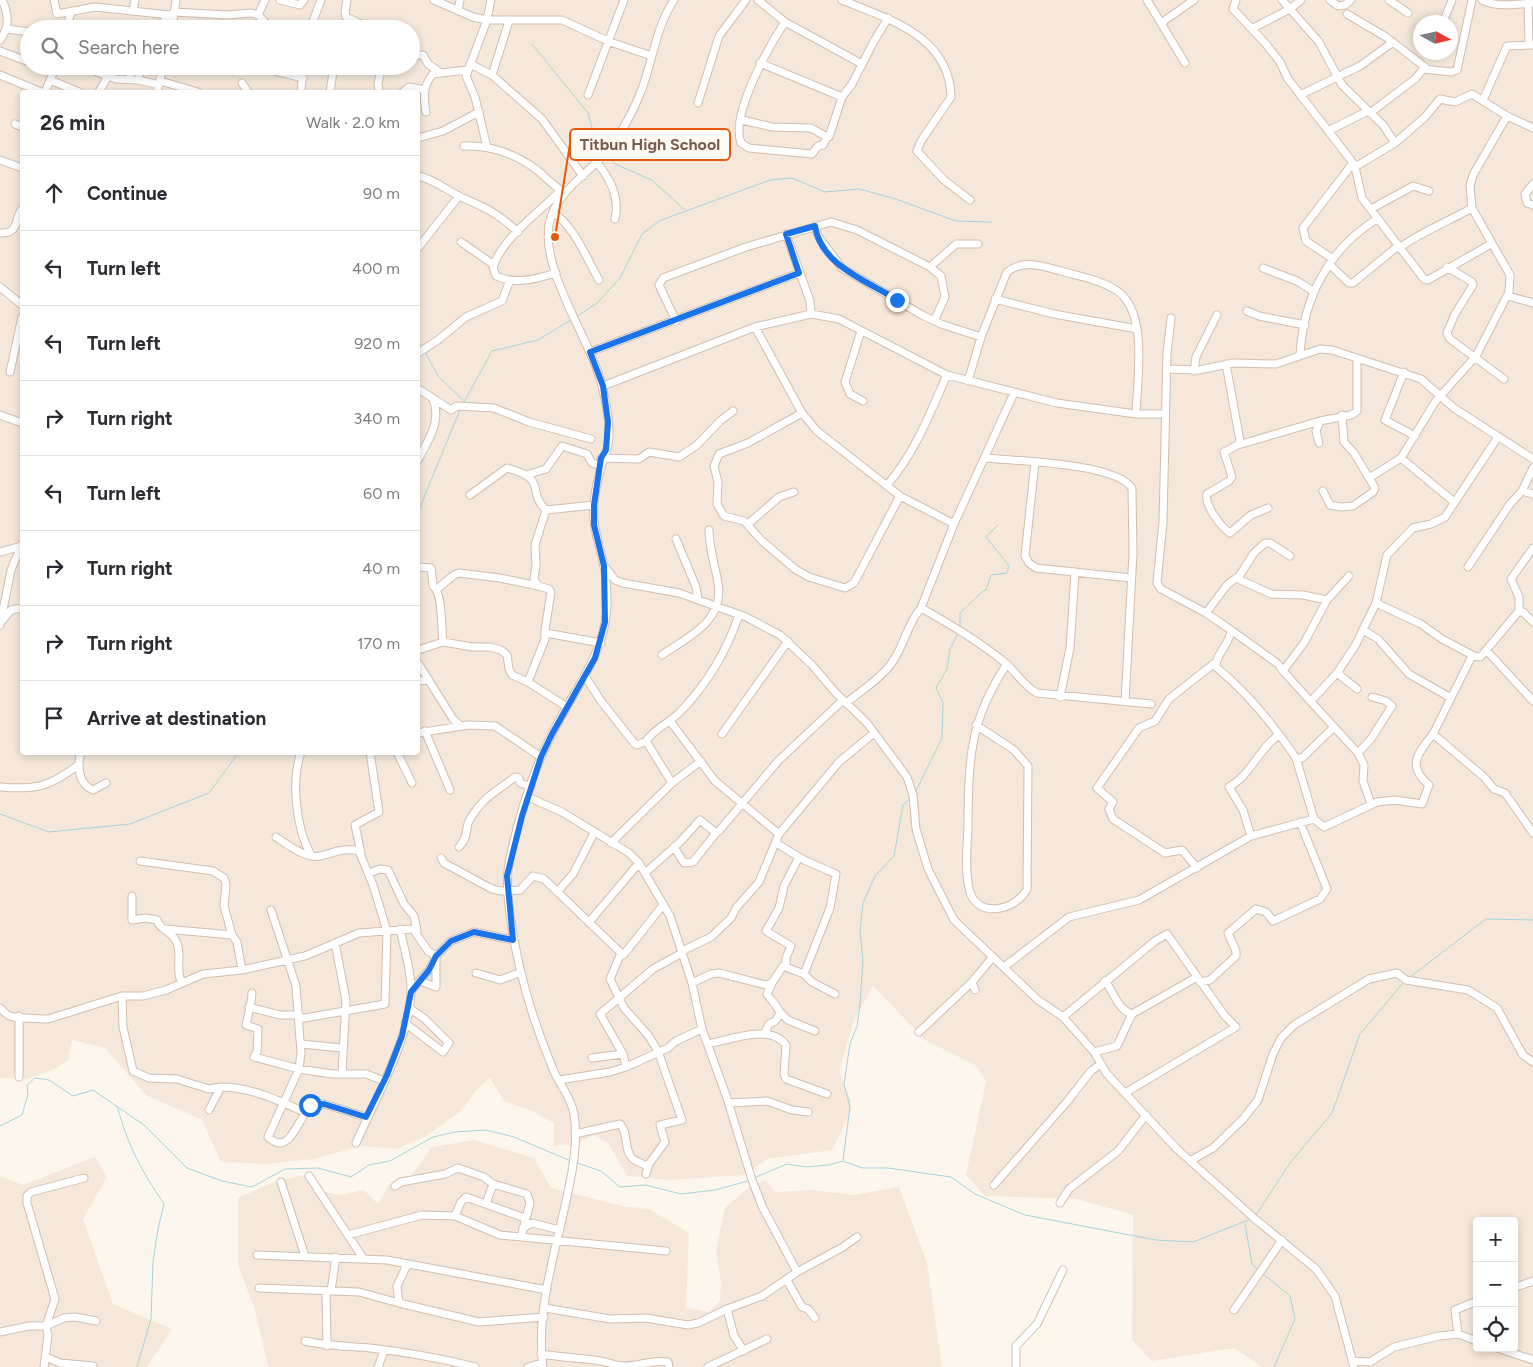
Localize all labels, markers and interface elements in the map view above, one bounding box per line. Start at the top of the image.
north arrow [1413,15,1458,60]
search box [20,20,420,75]
icon: search [38,34,66,62]
text: Search here [78,36,180,59]
text: 26 min [40,110,105,135]
text: Walk · 2.0 km [306,113,400,132]
callout: Titbun High School [570,129,730,160]
text: Titbun High School [580,135,720,154]
icon: ahead [40,179,68,207]
text: Continue [87,182,167,205]
text: 90 m [363,184,400,203]
icon: left [40,254,68,282]
text: Turn left [87,257,161,280]
text: 400 m [352,259,400,278]
route end [886,289,909,312]
icon: left [40,329,68,357]
text: Turn left [87,332,161,355]
text: 920 m [354,334,400,353]
icon: right [40,404,68,432]
text: Turn right [87,407,173,430]
text: 340 m [354,409,400,428]
icon: left [40,479,68,507]
text: Turn left [87,482,161,505]
text: 60 m [363,484,400,503]
icon: right [40,554,68,582]
text: Turn right [87,557,173,580]
text: 40 m [362,559,400,578]
icon: right [40,629,68,657]
text: Turn right [87,632,173,655]
text: 170 m [357,634,400,653]
icon: arrive [40,704,68,732]
text: Arrive at destination [87,707,266,730]
route start [299,1094,322,1117]
map controls [1473,1217,1518,1352]
button: + [1473,1217,1518,1262]
button: − [1473,1262,1518,1307]
button: locate [1473,1307,1518,1352]

